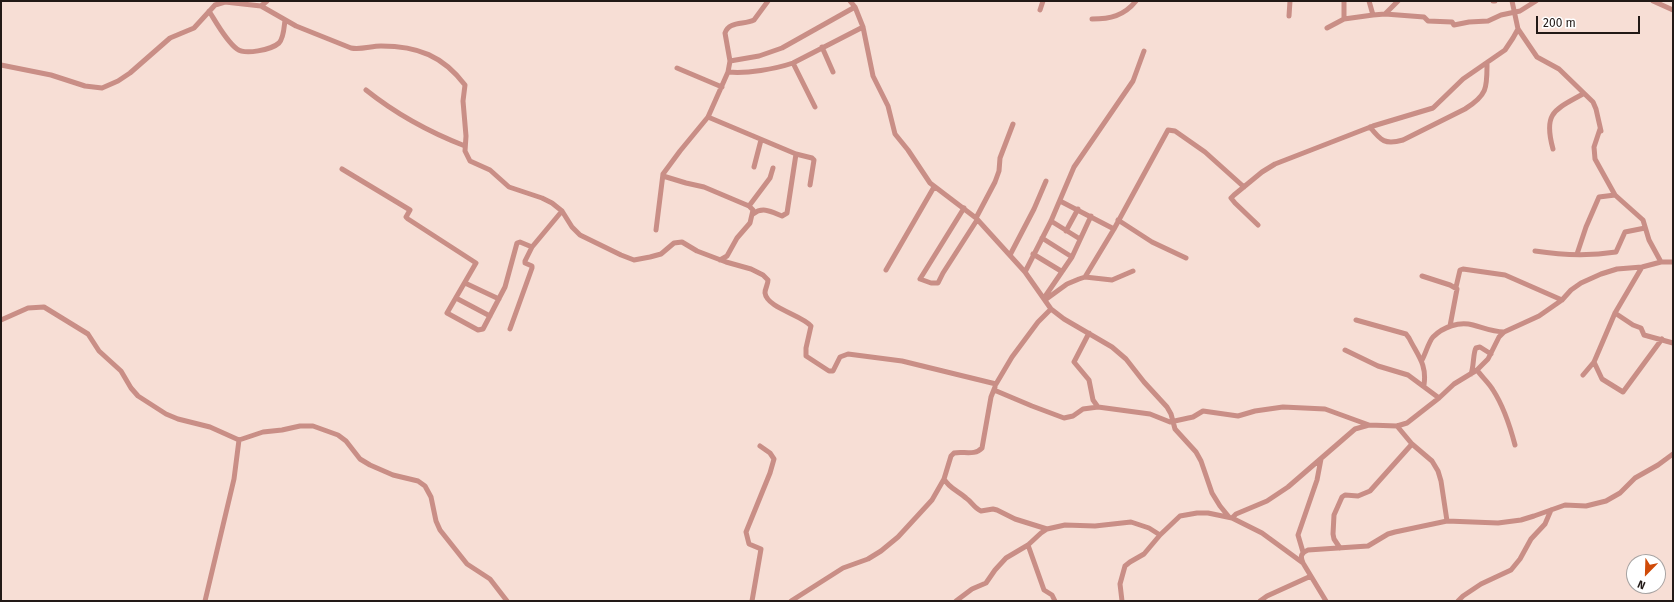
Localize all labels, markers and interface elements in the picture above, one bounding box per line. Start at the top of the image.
scale bar [1538,8,1642,34]
text: 200 m [1543,16,1576,30]
north arrow [1626,554,1666,594]
text: N [1636,577,1647,592]

